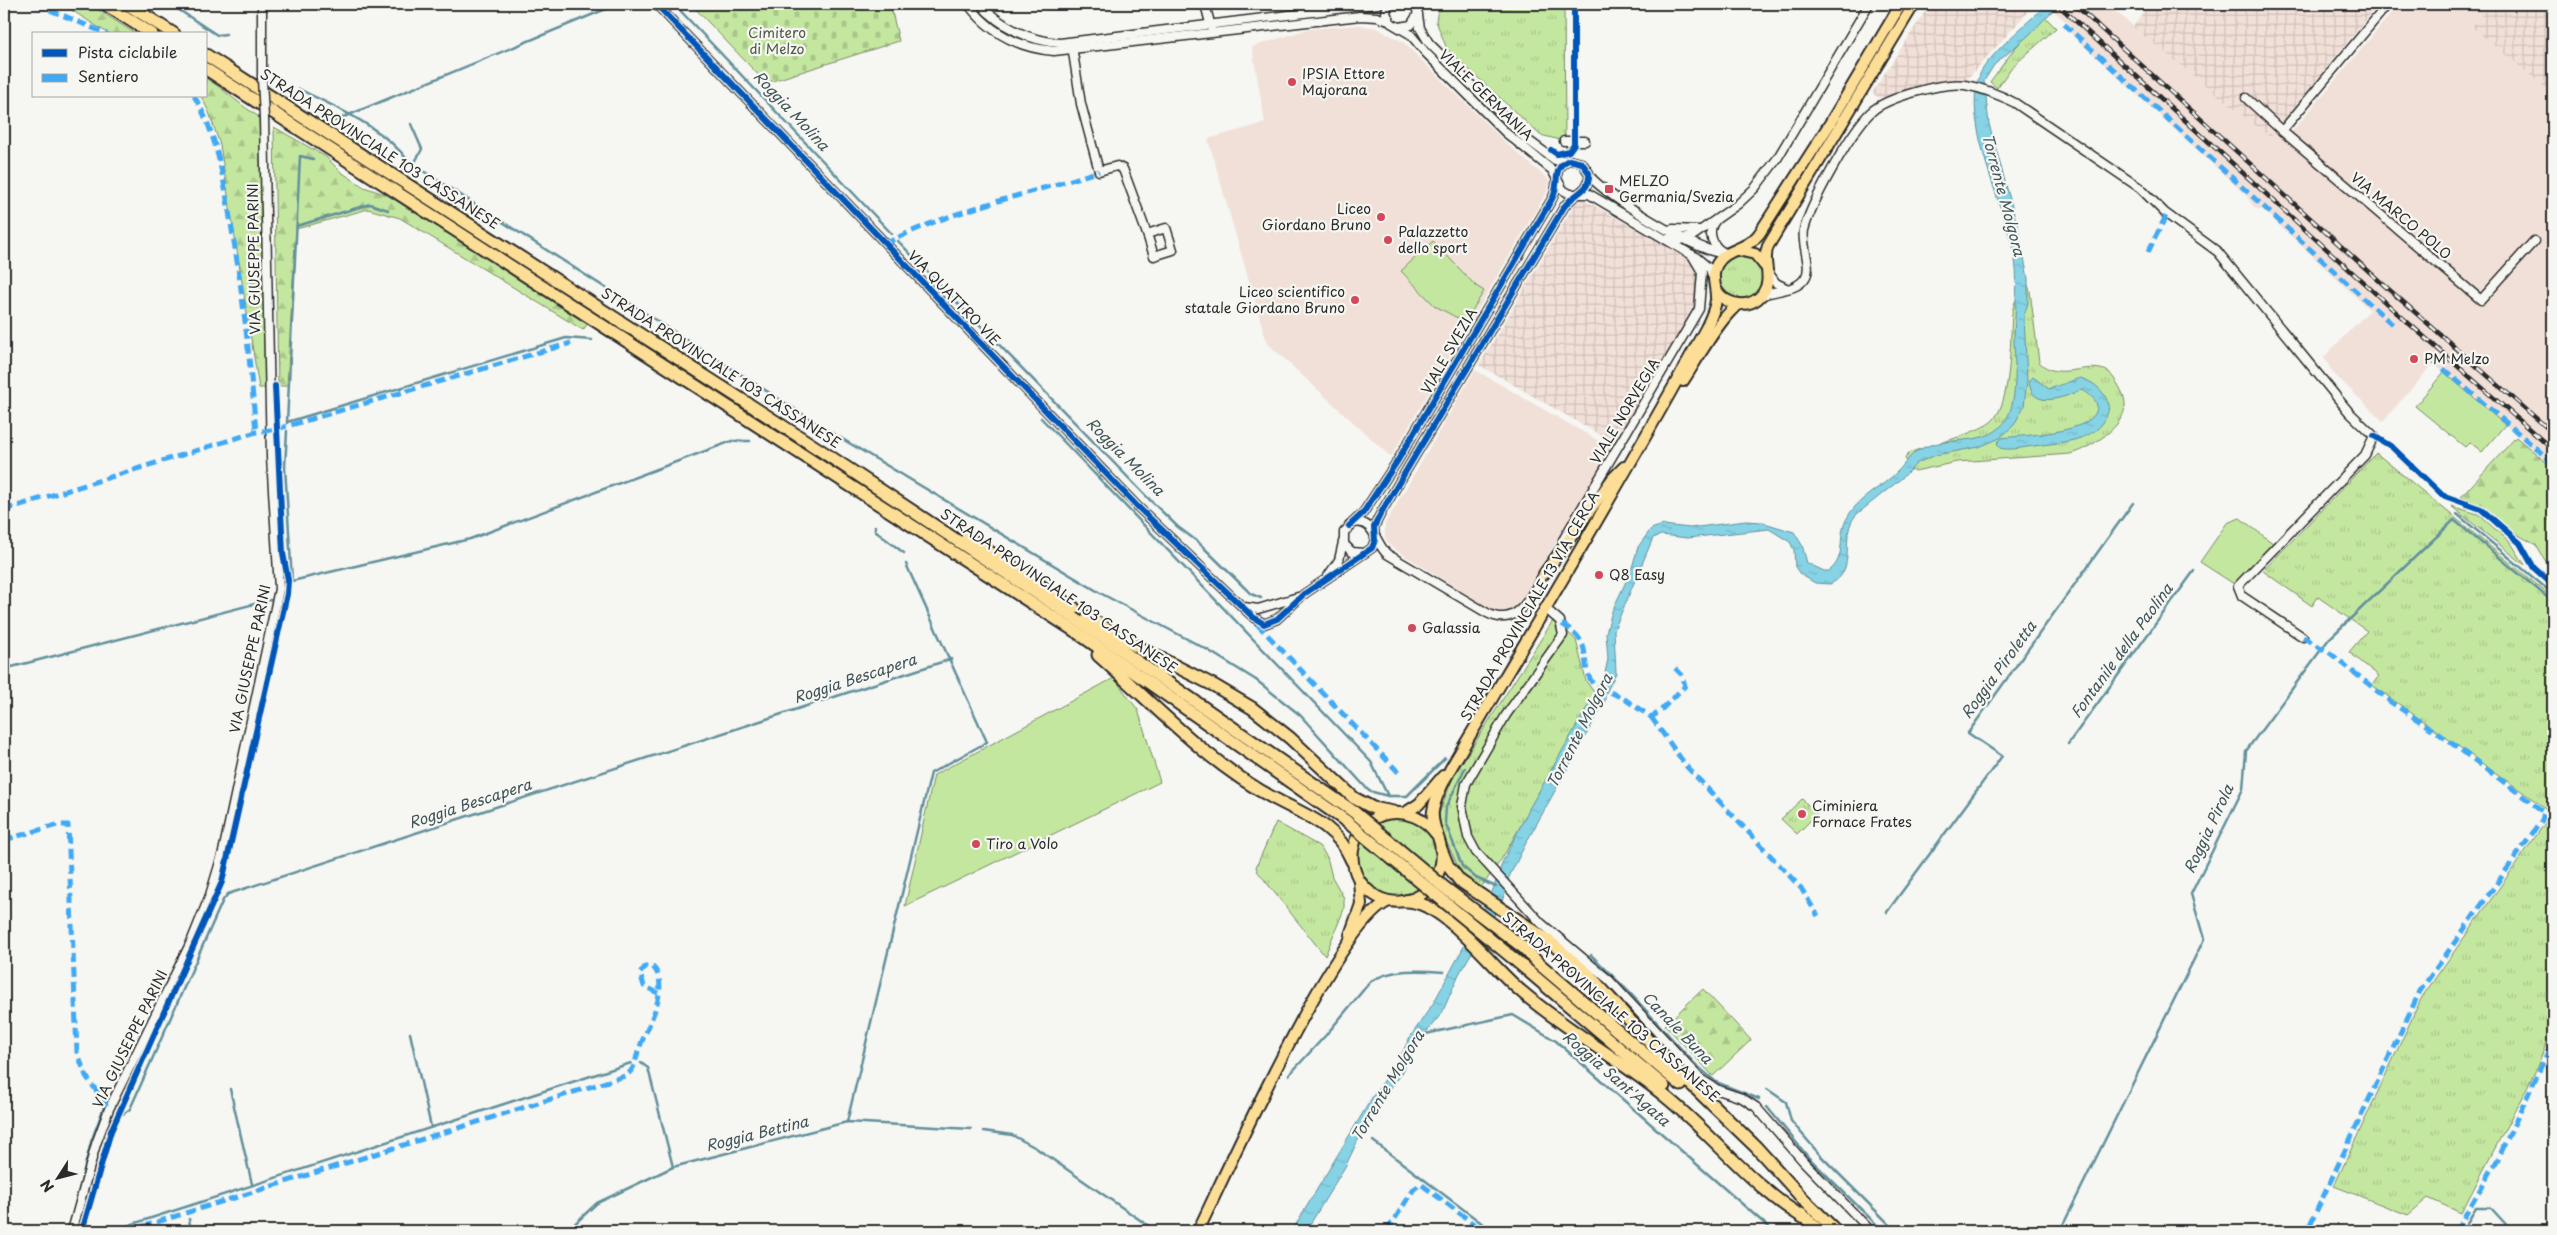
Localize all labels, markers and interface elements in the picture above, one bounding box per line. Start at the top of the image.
park label: Cimitero di Melzo [748,22,806,59]
legend [32,32,208,98]
text: Pista ciclabile [78,40,177,63]
street label: VIALE GERMANIA [1435,44,1538,145]
street label: STRADA PROVINCIALE 103 CASSANESE [256,63,504,234]
place label: IPSIA Ettore Majorana [1302,63,1385,100]
text: Sentiero [78,64,139,87]
water label: Roggia Molina [749,65,836,156]
marker: IPSIA Ettore Majorana [1286,76,1298,88]
water label: Torrente Molgora [1977,131,2032,259]
street label: VIA MARCO POLO [2346,167,2456,264]
place label: MELZO Germania/Svezia [1619,170,1734,207]
street label: VIA GIUSEPPE PARINI [242,183,265,335]
marker: MELZO Germania/Svezia [1603,183,1615,195]
place label: Liceo Giordano Bruno [1262,198,1371,235]
marker: Liceo Giordano Bruno [1375,211,1387,223]
place label: Palazzetto dello sport [1398,221,1469,258]
marker: Palazzetto dello sport [1382,234,1394,246]
street label: VIA QUATTRO VIE [903,245,1006,350]
place label: Liceo scientifico statale Giordano Bruno [1185,281,1345,318]
street label: STRADA PROVINCIALE 103 CASSANESE [597,282,845,453]
marker: Liceo scientifico statale Giordano Bruno [1349,294,1361,306]
street label: VIALE SVEZIA [1415,303,1482,398]
place label: PM Melzo [2424,348,2489,369]
marker: PM Melzo [2408,353,2420,365]
street label: VIALE NORVEGIA [1585,354,1665,468]
water label: Roggia Molina [1082,412,1171,501]
street label: STRADA PROVINCIALE 13 VIA CERCA [1455,487,1604,725]
street label: STRADA PROVINCIALE 103 CASSANESE [937,503,1182,678]
place label: Q8 Easy [1609,564,1665,585]
marker: Q8 Easy [1593,569,1605,581]
water label: Fontanile della Paolina [2064,578,2178,722]
street label: VIA GIUSEPPE PARINI [224,583,276,735]
water label: Roggia Piroletta [1954,615,2041,723]
place label: Galassia [1422,617,1481,638]
marker: Galassia [1406,622,1418,634]
water label: Roggia Bescapera [790,647,920,708]
water label: Torrente Molgora [1540,668,1618,792]
water label: Roggia Bescapera [405,772,535,833]
water label: Roggia Pirola [2177,779,2239,877]
place label: Ciminiera Fornace Frates [1812,795,1912,832]
marker: Ciminiera Fornace Frates [1796,808,1808,820]
place label: Tiro a Volo [986,833,1058,854]
marker: Tiro a Volo [970,838,982,850]
street label: STRADA PROVINCIALE 103 CASSANESE [1498,906,1725,1107]
street label: VIA GIUSEPPE PARINI [87,966,172,1111]
water label: Canale Buna [1638,986,1719,1069]
water label: Torrente Molgora [1344,1025,1429,1145]
water label: Roggia Sant'Agata [1558,1025,1676,1131]
water label: Roggia Bettina [703,1109,811,1156]
north arrow [32,1152,82,1202]
text: N [35,1175,59,1197]

